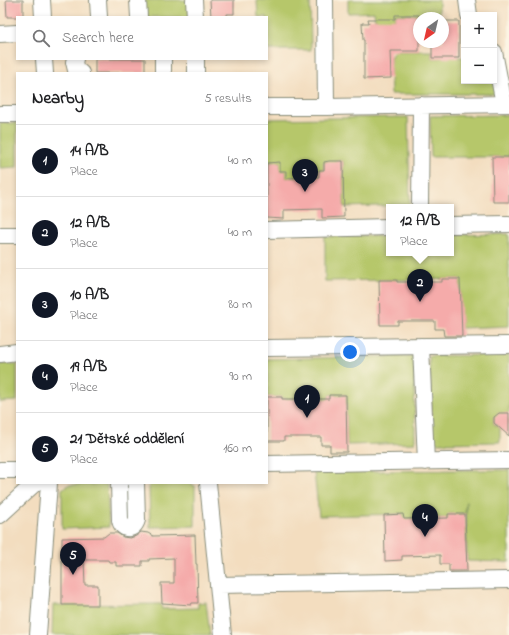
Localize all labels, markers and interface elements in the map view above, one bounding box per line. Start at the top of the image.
north arrow [413,12,449,48]
map controls [461,12,497,84]
button: + [461,12,497,48]
search box [16,16,268,60]
icon: search [30,27,52,49]
text: Search here [62,27,134,49]
button: − [461,48,497,84]
text: Nearby [32,86,84,111]
text: 5 results [204,89,252,108]
text: 14 A/B [70,140,109,162]
text: 1 [43,151,47,170]
text: 40 m [228,151,252,170]
pin: 3 [292,159,318,192]
text: Place [70,162,98,181]
popup [386,204,454,256]
text: 12 A/B [400,210,440,232]
text: 12 A/B [70,212,110,234]
text: 2 [42,223,48,242]
text: 40 m [228,223,252,242]
text: Place [400,232,428,251]
text: Place [70,234,98,253]
pin: 2 [407,269,433,302]
text: 10 A/B [70,284,109,306]
text: 3 [42,295,48,314]
text: 80 m [228,295,252,314]
text: Place [70,306,98,325]
your location [340,342,360,362]
text: 19 A/B [70,356,107,378]
text: 4 [42,367,48,386]
text: 90 m [229,367,252,386]
text: Place [70,378,98,397]
pin: 1 [294,385,320,418]
text: 21 Dětské oddělení [70,428,184,450]
text: 5 [41,439,49,458]
text: 160 m [223,439,252,458]
text: Place [70,450,98,469]
pin: 4 [412,504,438,537]
pin: 5 [60,542,86,575]

